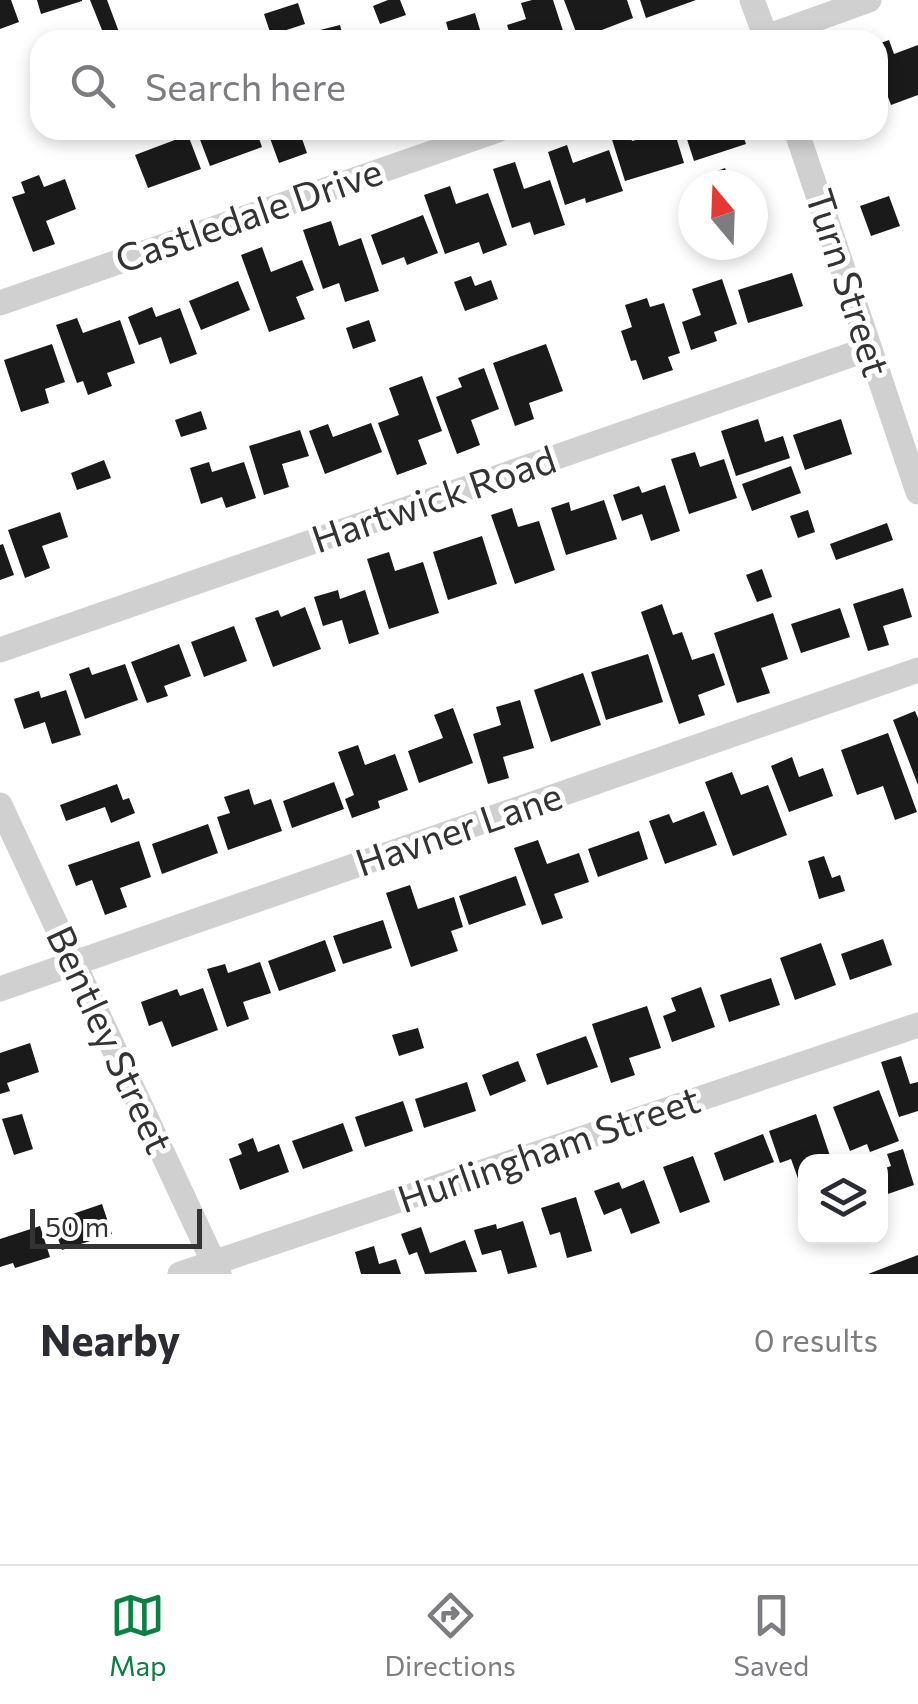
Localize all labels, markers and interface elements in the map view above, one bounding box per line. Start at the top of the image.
search box [30,30,888,140]
icon: search [65,58,120,113]
text: Search here [145,62,346,109]
street label: Castledale Drive [109,146,388,281]
north arrow [678,170,768,260]
street label: Turn Street [797,183,902,382]
street label: Hartwick Road [305,434,561,561]
street label: Havner Lane [349,770,568,885]
street label: Bentley Street [38,918,184,1160]
street label: Hurlingham Street [391,1074,705,1221]
map controls [798,1154,888,1244]
button: layers [798,1154,888,1244]
scale bar [30,1204,202,1248]
text: 50 m [45,1209,109,1243]
text: Nearby [40,1313,180,1365]
text: 0 results [754,1319,878,1359]
tab: Map [109,1588,167,1682]
tab: Directions [384,1588,516,1682]
tab: Saved [734,1588,809,1682]

